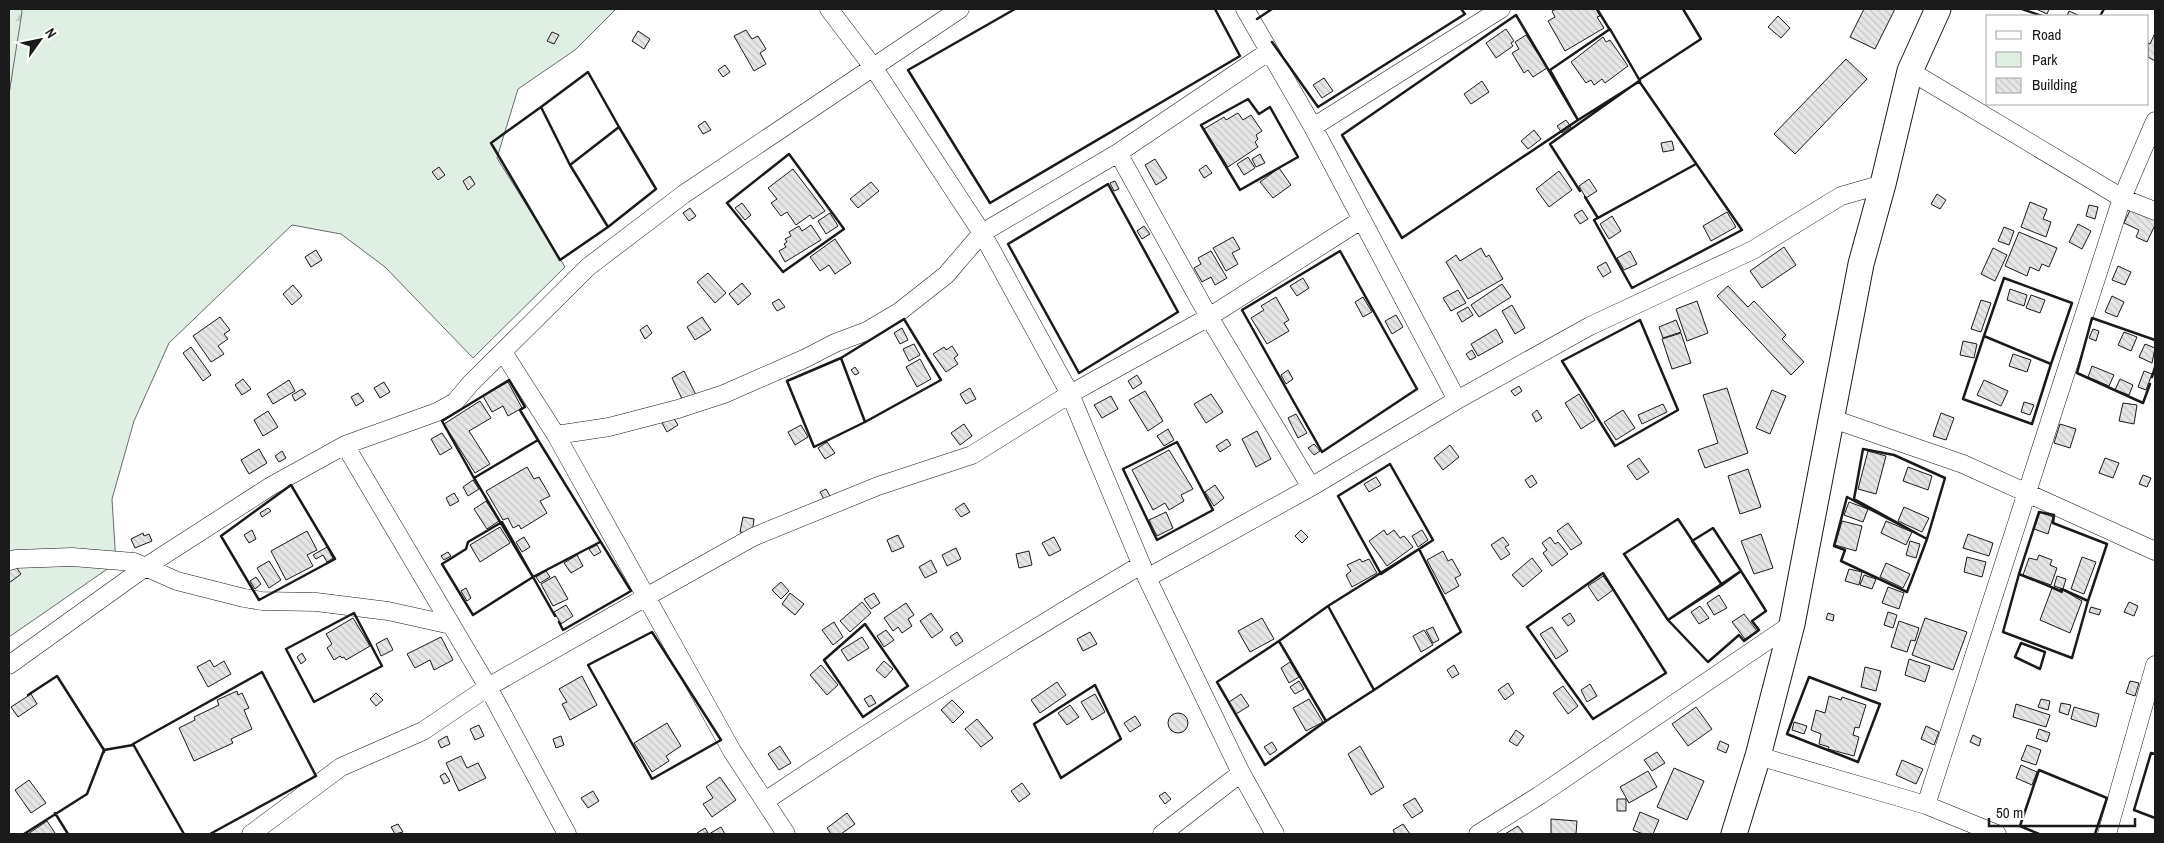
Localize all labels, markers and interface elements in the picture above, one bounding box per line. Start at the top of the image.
north arrow [15,15,65,65]
legend [1986,15,2149,105]
text: Road [2032,24,2061,45]
text: N [41,25,61,41]
text: Park [2032,49,2058,70]
text: Building [2032,74,2077,95]
scale bar [1989,796,2135,828]
text: 50 m [1996,802,2023,823]

